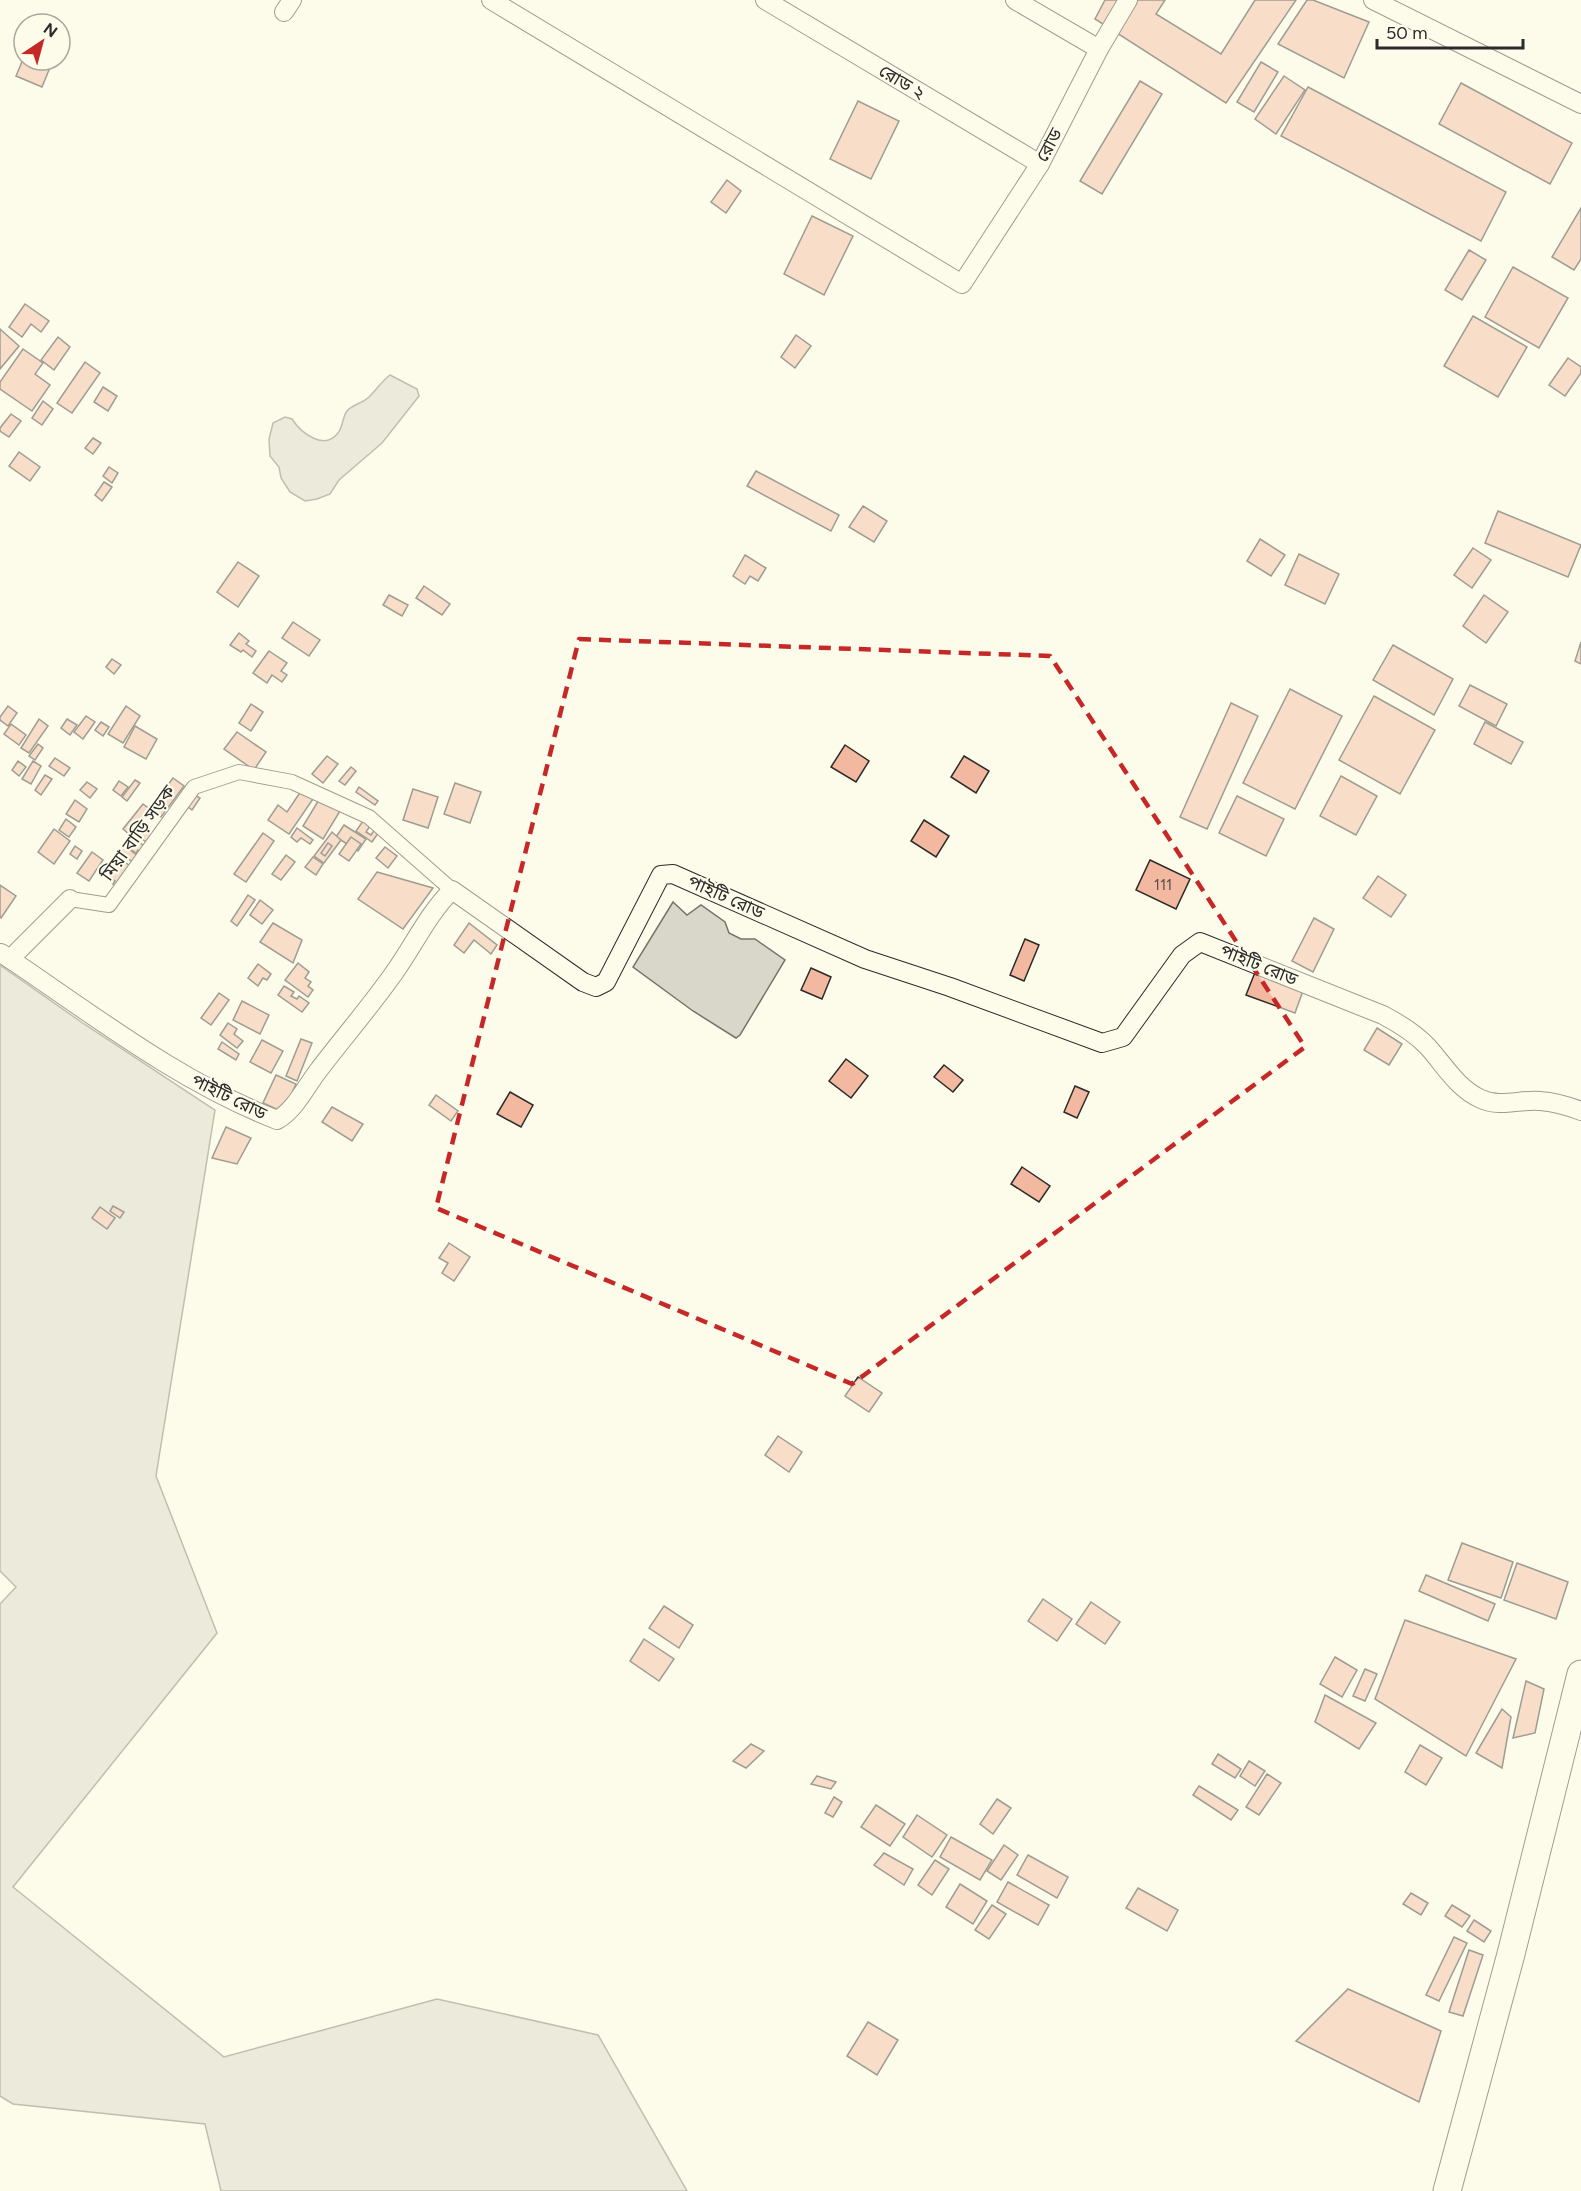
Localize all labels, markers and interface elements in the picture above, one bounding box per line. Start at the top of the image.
north arrow [12,12,72,72]
scale bar [1377,12,1522,50]
text: N [40,19,61,42]
text: 50 m [1386,22,1428,44]
street label: রোড ২ [875,60,929,104]
street label: রোড [1031,124,1067,166]
street label: মিয়া বাড়ি সড়ক [95,781,180,886]
street label: পাইটি রোড [684,870,768,924]
house number: 111 [1154,876,1172,894]
street label: পাইটি রোড [1217,940,1301,990]
street label: পাইটি রোড [188,1069,270,1125]

